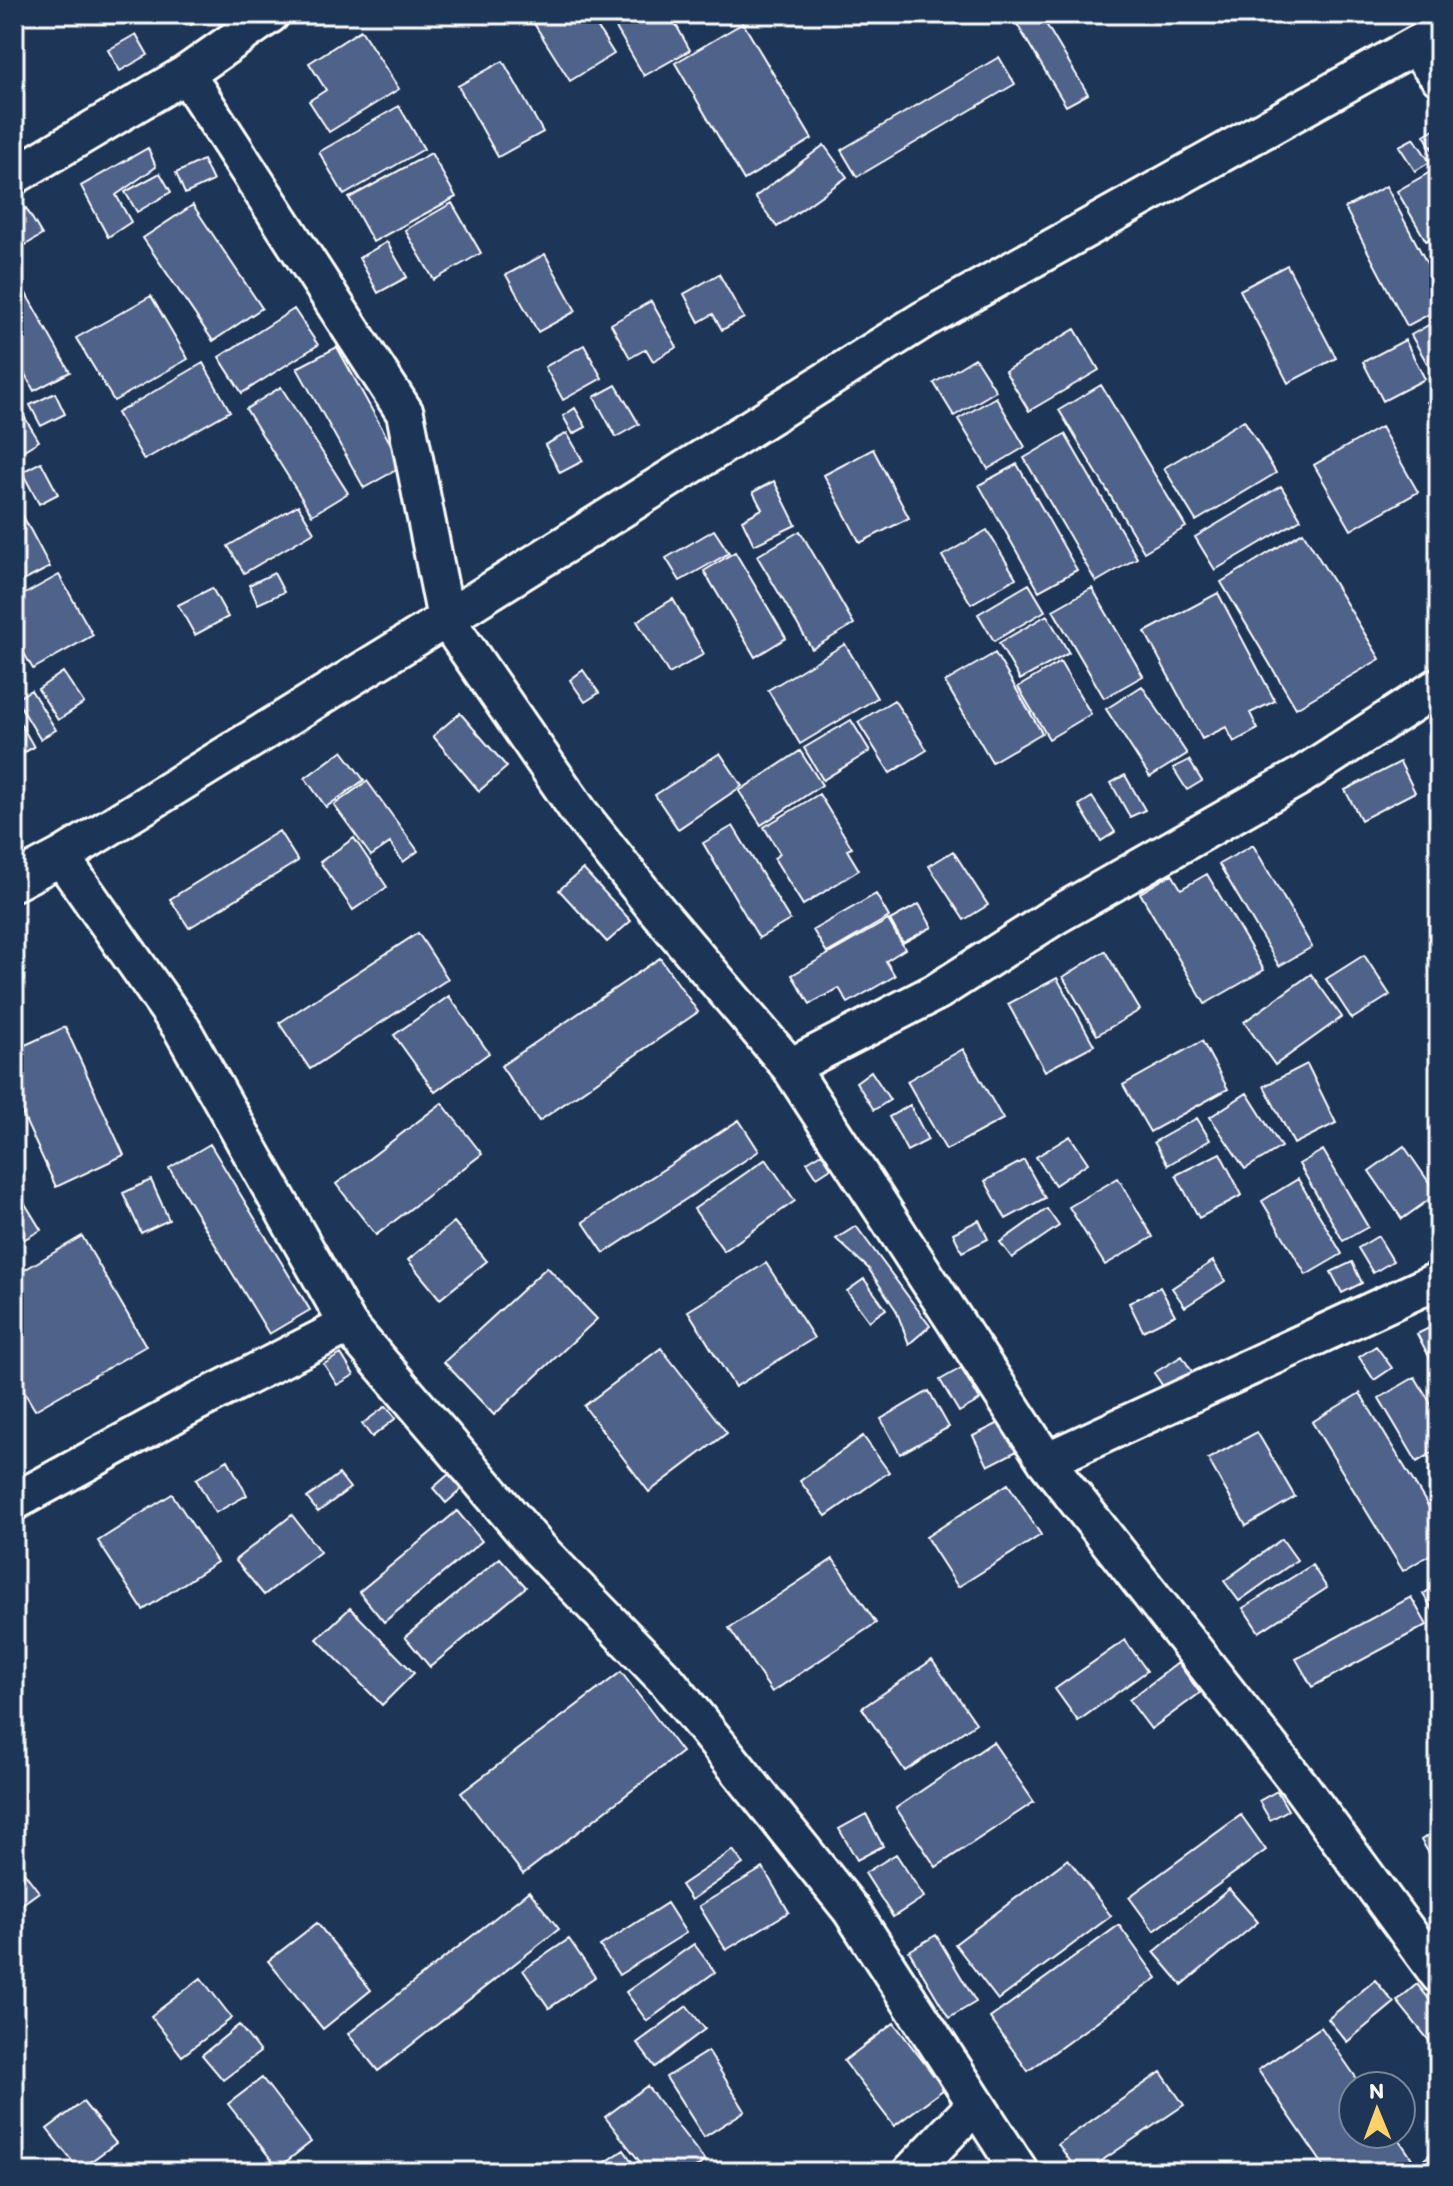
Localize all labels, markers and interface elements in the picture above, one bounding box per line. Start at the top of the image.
north arrow [1337,2070,1417,2150]
text: N [1369,2077,1384,2104]

